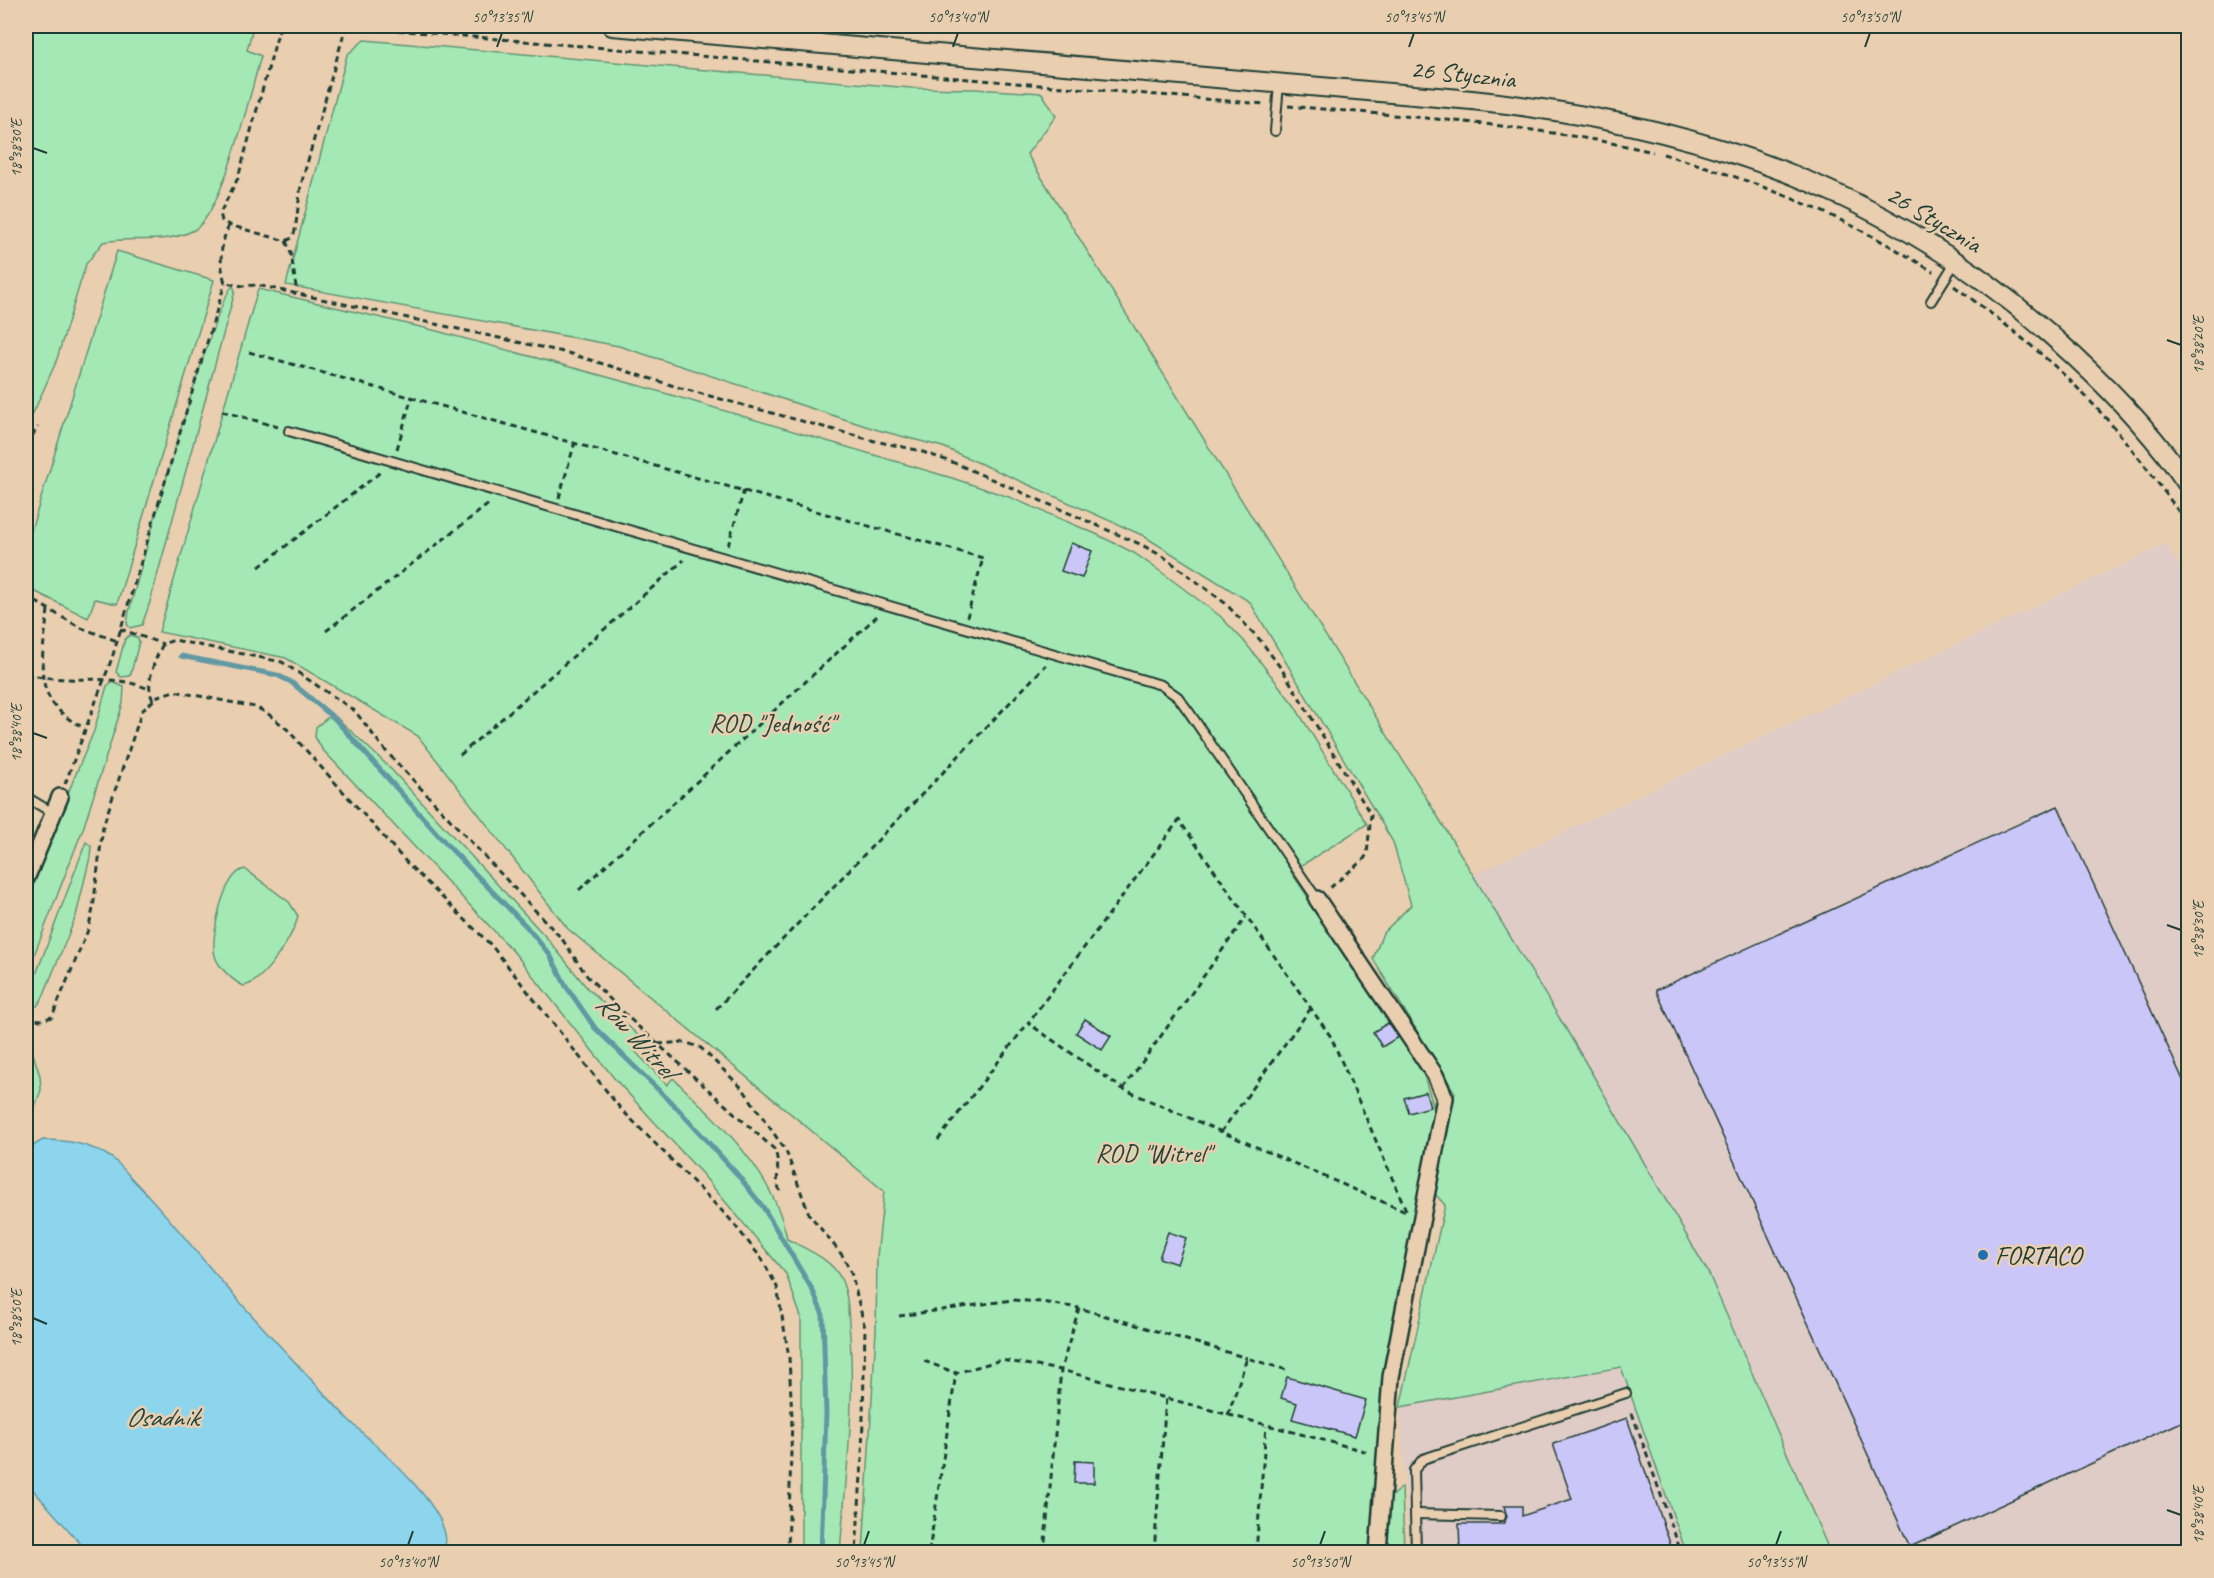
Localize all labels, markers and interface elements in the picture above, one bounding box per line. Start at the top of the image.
text: 50°13'35"N [472,8,535,27]
text: 50°13'40"N [928,8,991,27]
text: 50°13'45"N [1384,8,1447,27]
text: 50°13'50"N [1840,8,1903,27]
street label: 26 Stycznia [1409,52,1519,96]
text: 18°38'30"E [7,117,26,177]
street label: 26 Stycznia [1880,178,1989,261]
text: 18°38'20"E [2189,314,2208,374]
text: 18°38'40"E [7,702,26,762]
park label: ROD "Jedność" [709,707,840,740]
text: 18°38'30"E [2189,899,2208,959]
water label: Rów Witrel [589,987,690,1092]
park label: ROD "Witrel" [1095,1137,1216,1170]
place label: FORTACO [1995,1239,2085,1272]
marker: FORTACO [1976,1248,1990,1262]
text: 18°38'50"E [7,1287,26,1347]
water label: Osadnik [126,1400,203,1434]
text: 18°38'40"E [2189,1484,2208,1544]
text: 50°13'40"N [378,1553,441,1572]
text: 50°13'45"N [834,1553,897,1572]
text: 50°13'50"N [1290,1553,1353,1572]
text: 50°13'55"N [1746,1553,1809,1572]

